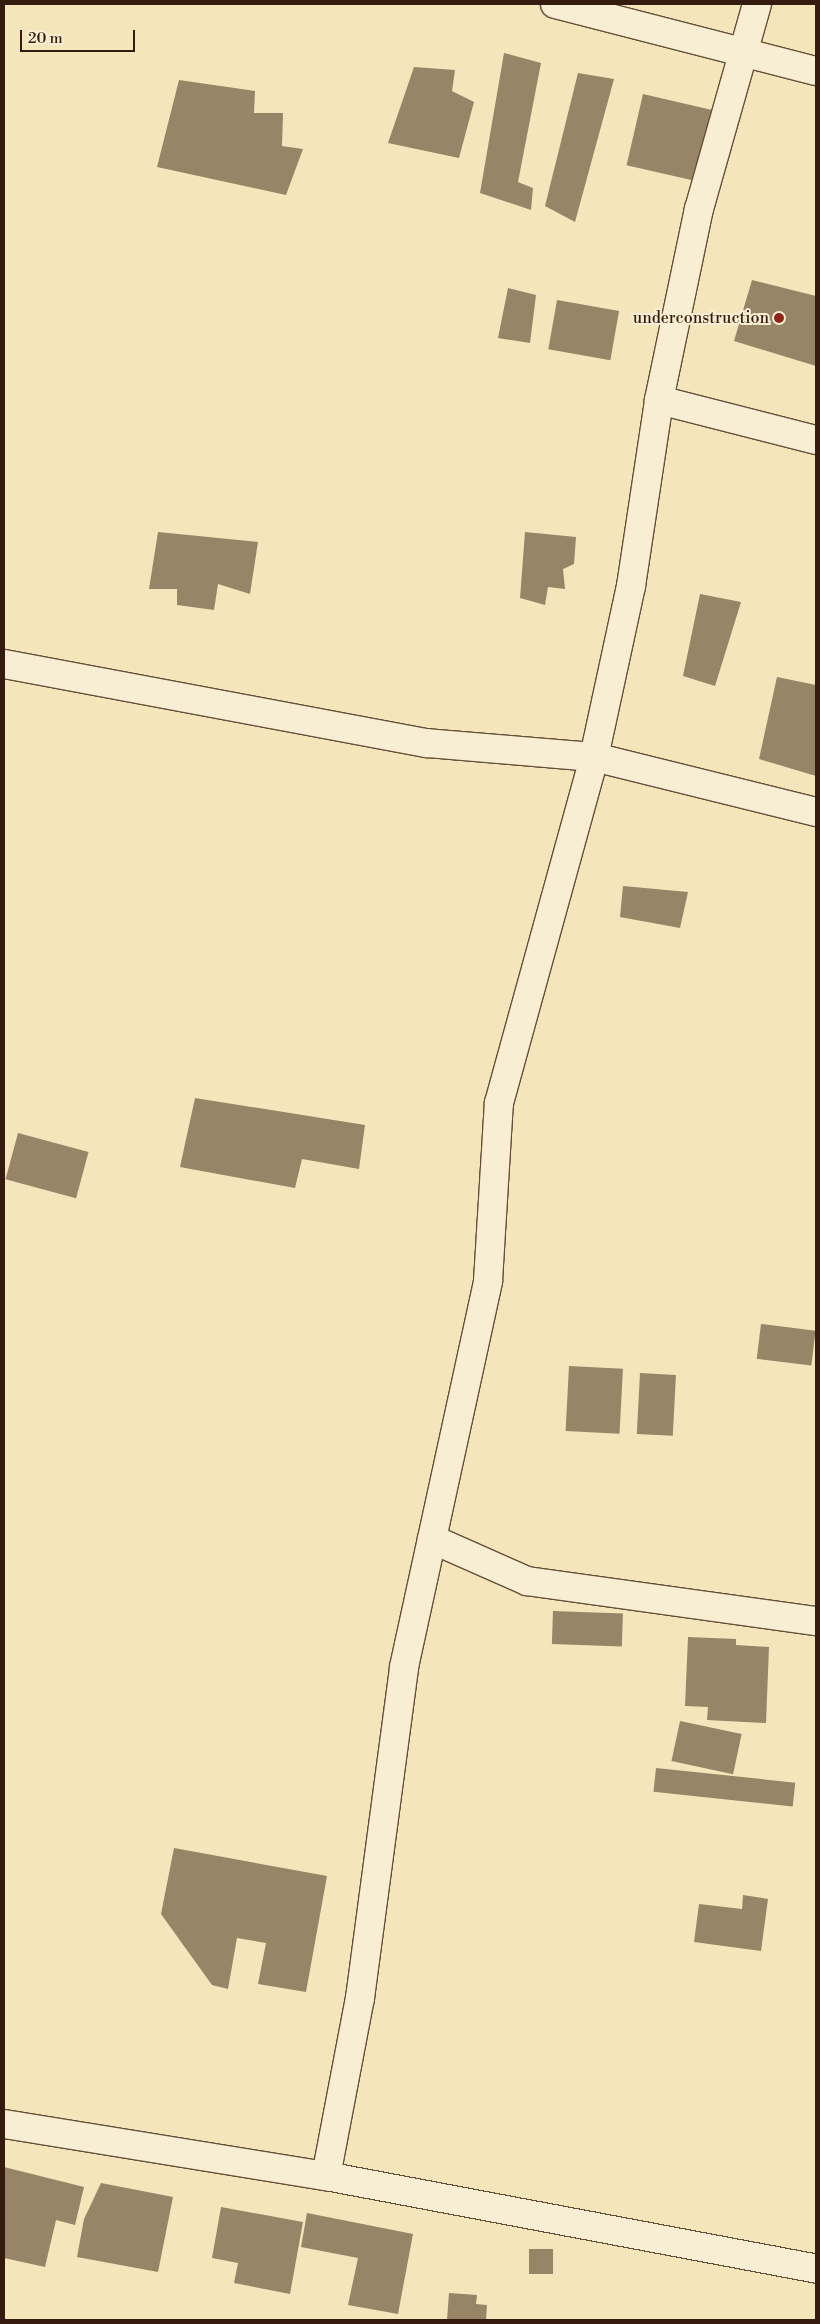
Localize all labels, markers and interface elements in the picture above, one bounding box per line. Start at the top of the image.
scale bar [22,20,138,52]
text: 20 m [28,29,63,48]
place label: underconstruction [633,308,769,328]
marker: underconstruction [773,312,785,324]

